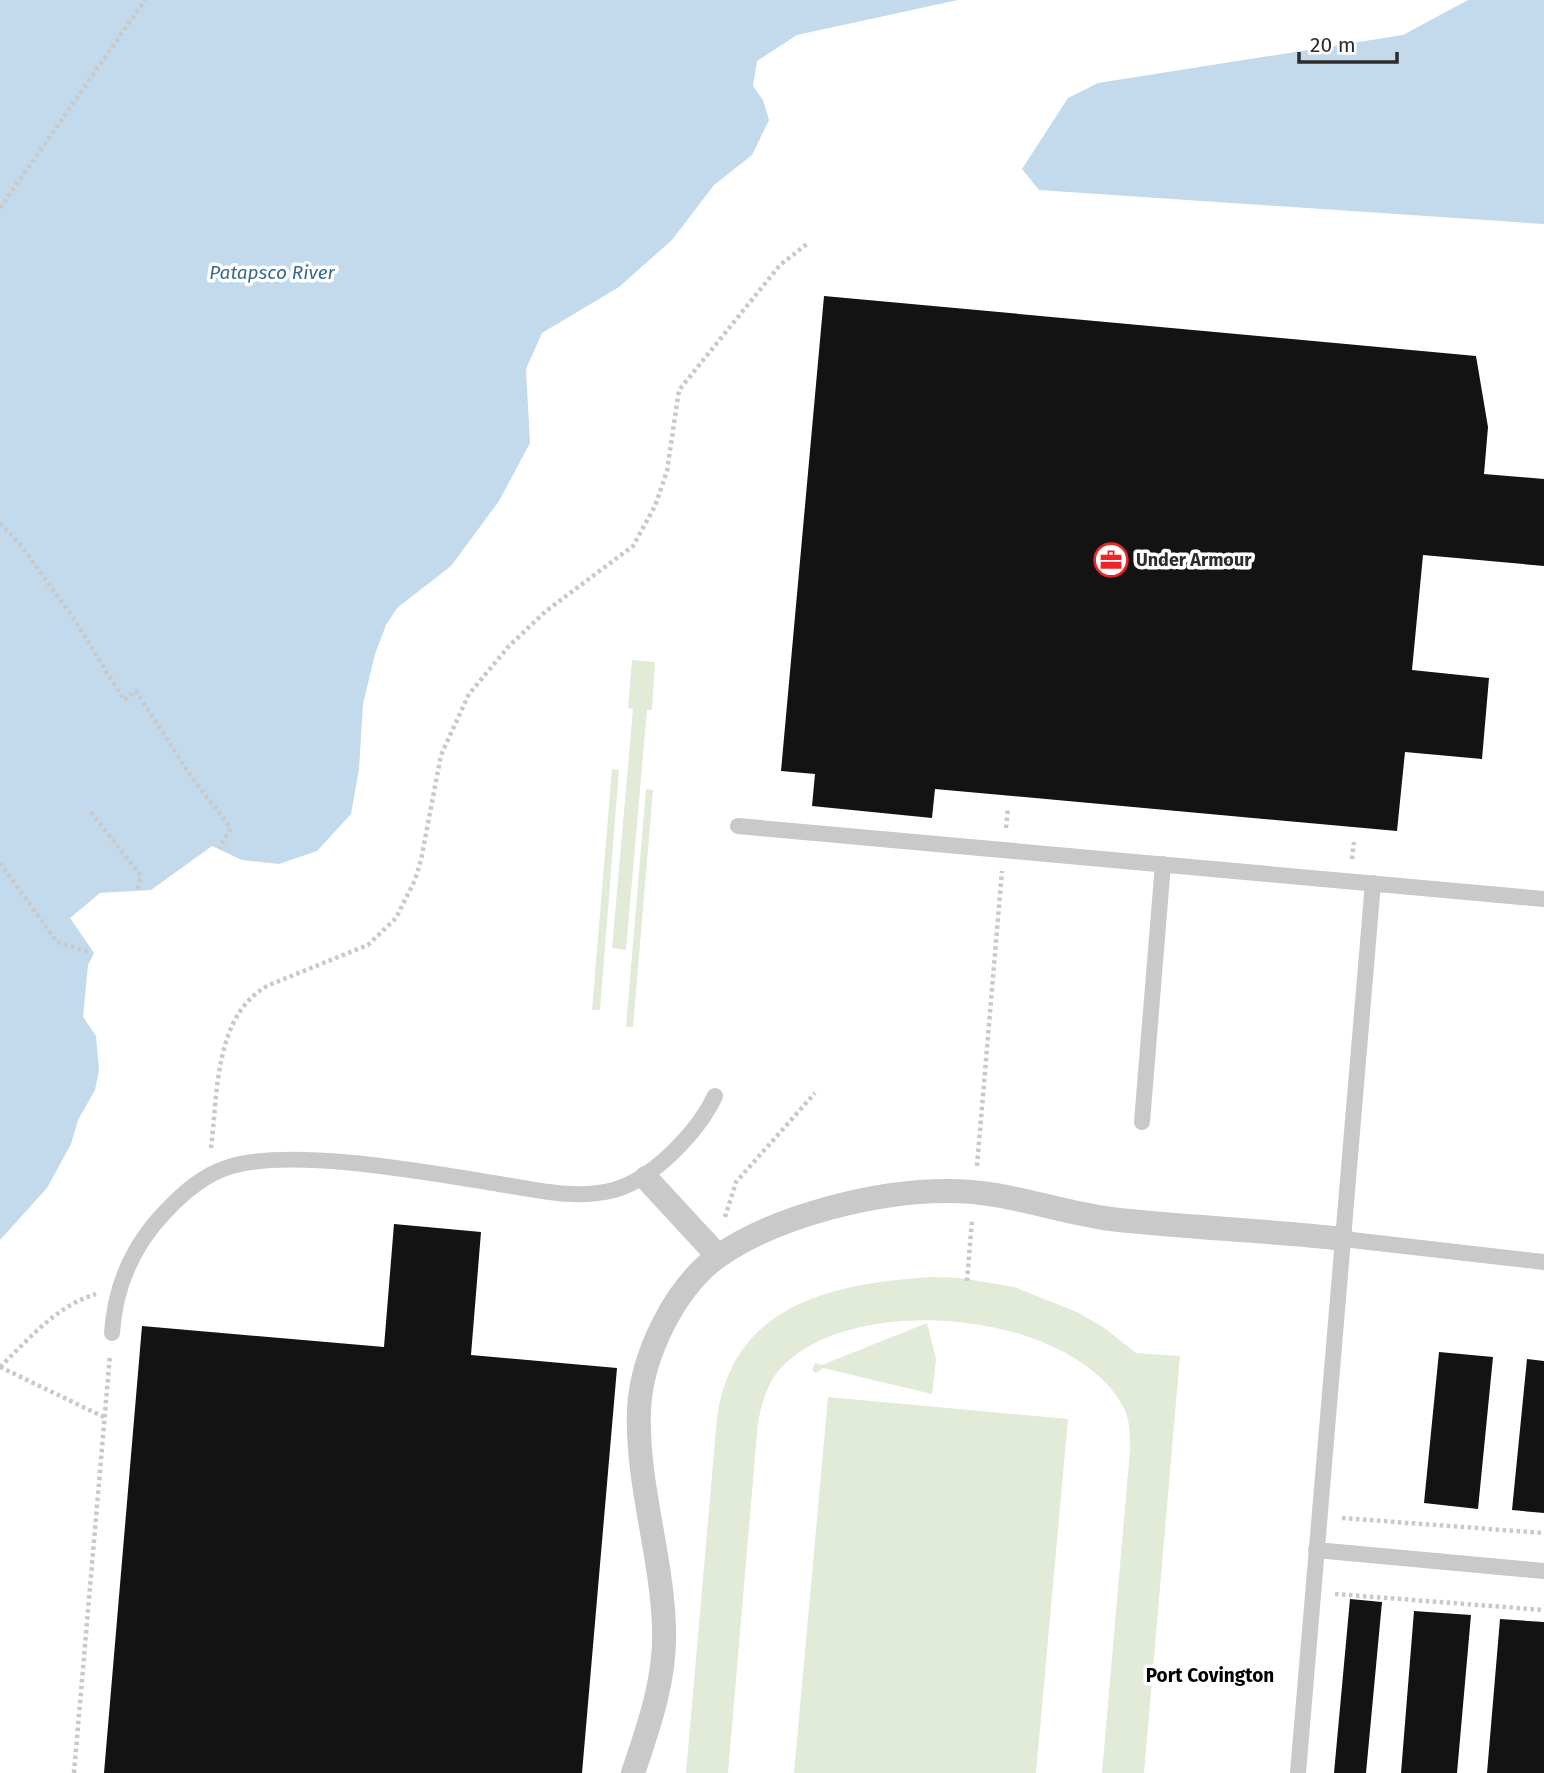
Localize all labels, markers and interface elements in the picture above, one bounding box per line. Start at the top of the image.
scale bar [1299,21,1397,65]
text: 20 m [1310,32,1356,58]
water label: Patapsco River [209,261,336,284]
office icon: Under Armour [1092,541,1130,579]
place label: Under Armour [1136,549,1252,571]
district label: Port Covington [1146,1664,1274,1687]

